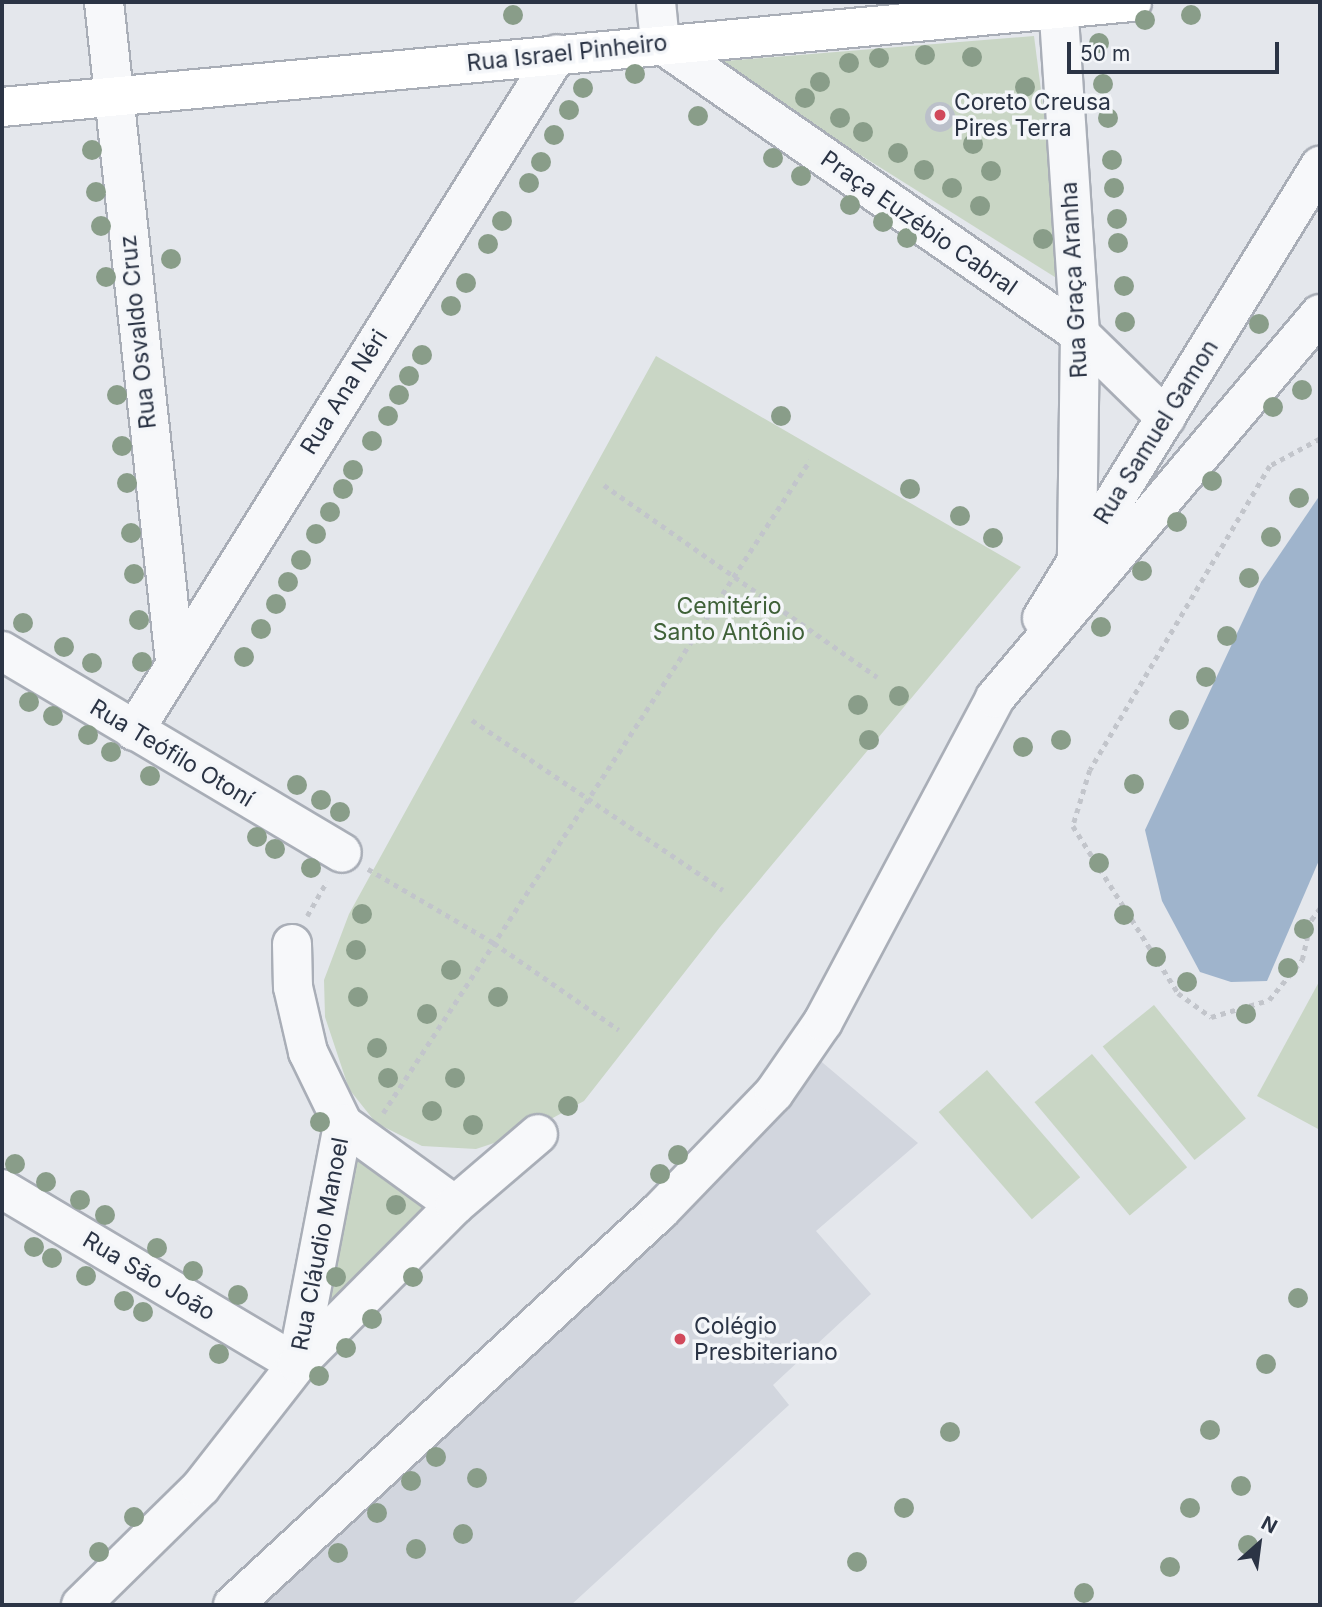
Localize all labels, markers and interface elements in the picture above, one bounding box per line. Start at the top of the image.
scale bar [1070,28,1282,72]
street label: Rua Israel Pinheiro [465,29,669,77]
text: 50 m [1080,41,1130,66]
place label: Coreto Creusa Pires Terra [954,88,1111,142]
marker: Coreto Creusa Pires Terra [932,107,948,123]
street label: Praça Euzébio Cabral [816,145,1022,301]
street label: Rua Graça Aranha [1055,181,1093,379]
street label: Rua Osvaldo Cruz [114,234,162,430]
street label: Rua Ana Néri [295,324,393,460]
street label: Rua Samuel Gamon [1088,335,1224,529]
park label: Cemitério Santo Antônio [653,592,805,646]
street label: Rua Teófilo Otoní [85,693,259,813]
street label: Rua Cláudio Manoel [286,1135,354,1353]
street label: Rua São João [78,1226,220,1326]
place label: Colégio Presbiteriano [694,1312,838,1366]
marker: Colégio Presbiteriano [672,1331,688,1347]
north arrow [1224,1509,1294,1579]
text: N [1257,1511,1281,1539]

